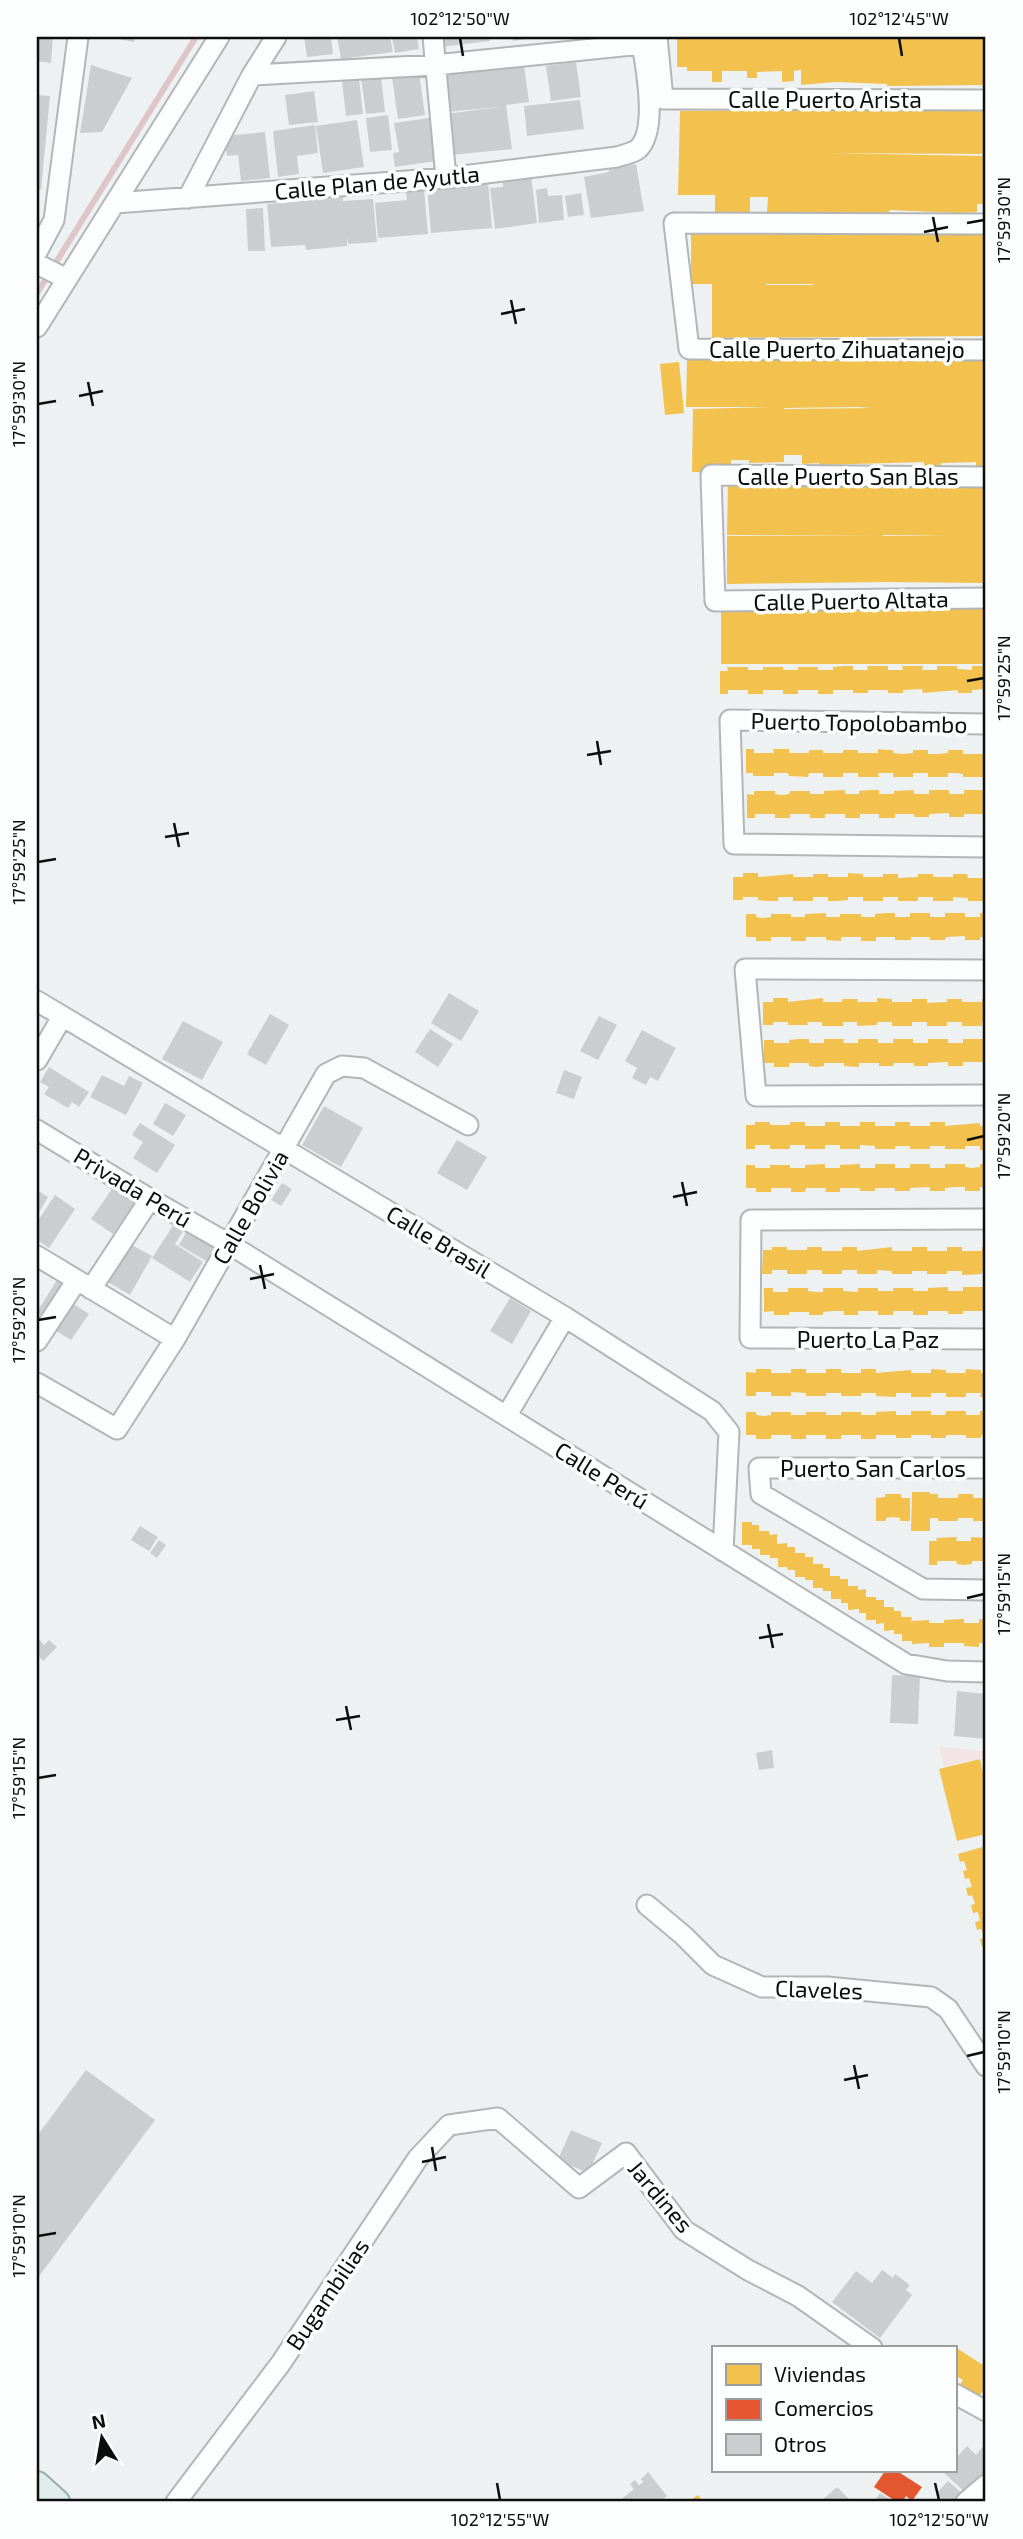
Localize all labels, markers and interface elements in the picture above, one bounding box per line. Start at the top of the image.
text: 102°12'50"W [410,7,510,29]
text: 102°12'45"W [849,7,949,29]
street label: Calle Puerto Arista [728,85,922,113]
street label: Calle Plan de Ayutla [273,159,481,205]
text: 17°59'30"N [992,177,1014,263]
street label: Calle Puerto Zihuatanejo [709,335,965,363]
text: 17°59'30"N [7,361,29,447]
street label: Calle Puerto San Blas [737,462,959,490]
street label: Calle Puerto Altata [753,584,949,616]
text: 17°59'25"N [992,635,1014,721]
street label: Puerto Topolobambo [750,706,968,738]
text: 17°59'25"N [7,819,29,905]
text: 17°59'20"N [992,1093,1014,1179]
street label: Privada Perú [69,1141,197,1233]
street label: Calle Bolivia [206,1145,294,1269]
street label: Calle Brasil [382,1199,497,1283]
text: 17°59'20"N [7,1277,29,1363]
street label: Puerto La Paz [797,1325,939,1353]
street label: Calle Perú [550,1435,654,1515]
street label: Puerto San Carlos [780,1454,966,1482]
text: 17°59'15"N [992,1553,1014,1635]
text: 17°59'15"N [7,1737,29,1819]
street label: Claveles [775,1973,863,2005]
text: 17°59'10"N [992,2010,1014,2094]
street label: Jardines [623,2154,699,2238]
text: 17°59'10"N [7,2194,29,2278]
street label: Bugambilias [279,2233,375,2355]
legend [712,2346,956,2472]
text: Viviendas [774,2361,866,2386]
text: Comercios [774,2395,874,2420]
north arrow [66,2402,136,2472]
text: N [90,2408,108,2433]
text: Otros [774,2431,827,2456]
text: 102°12'55"W [451,2508,549,2530]
text: 102°12'50"W [889,2508,989,2530]

